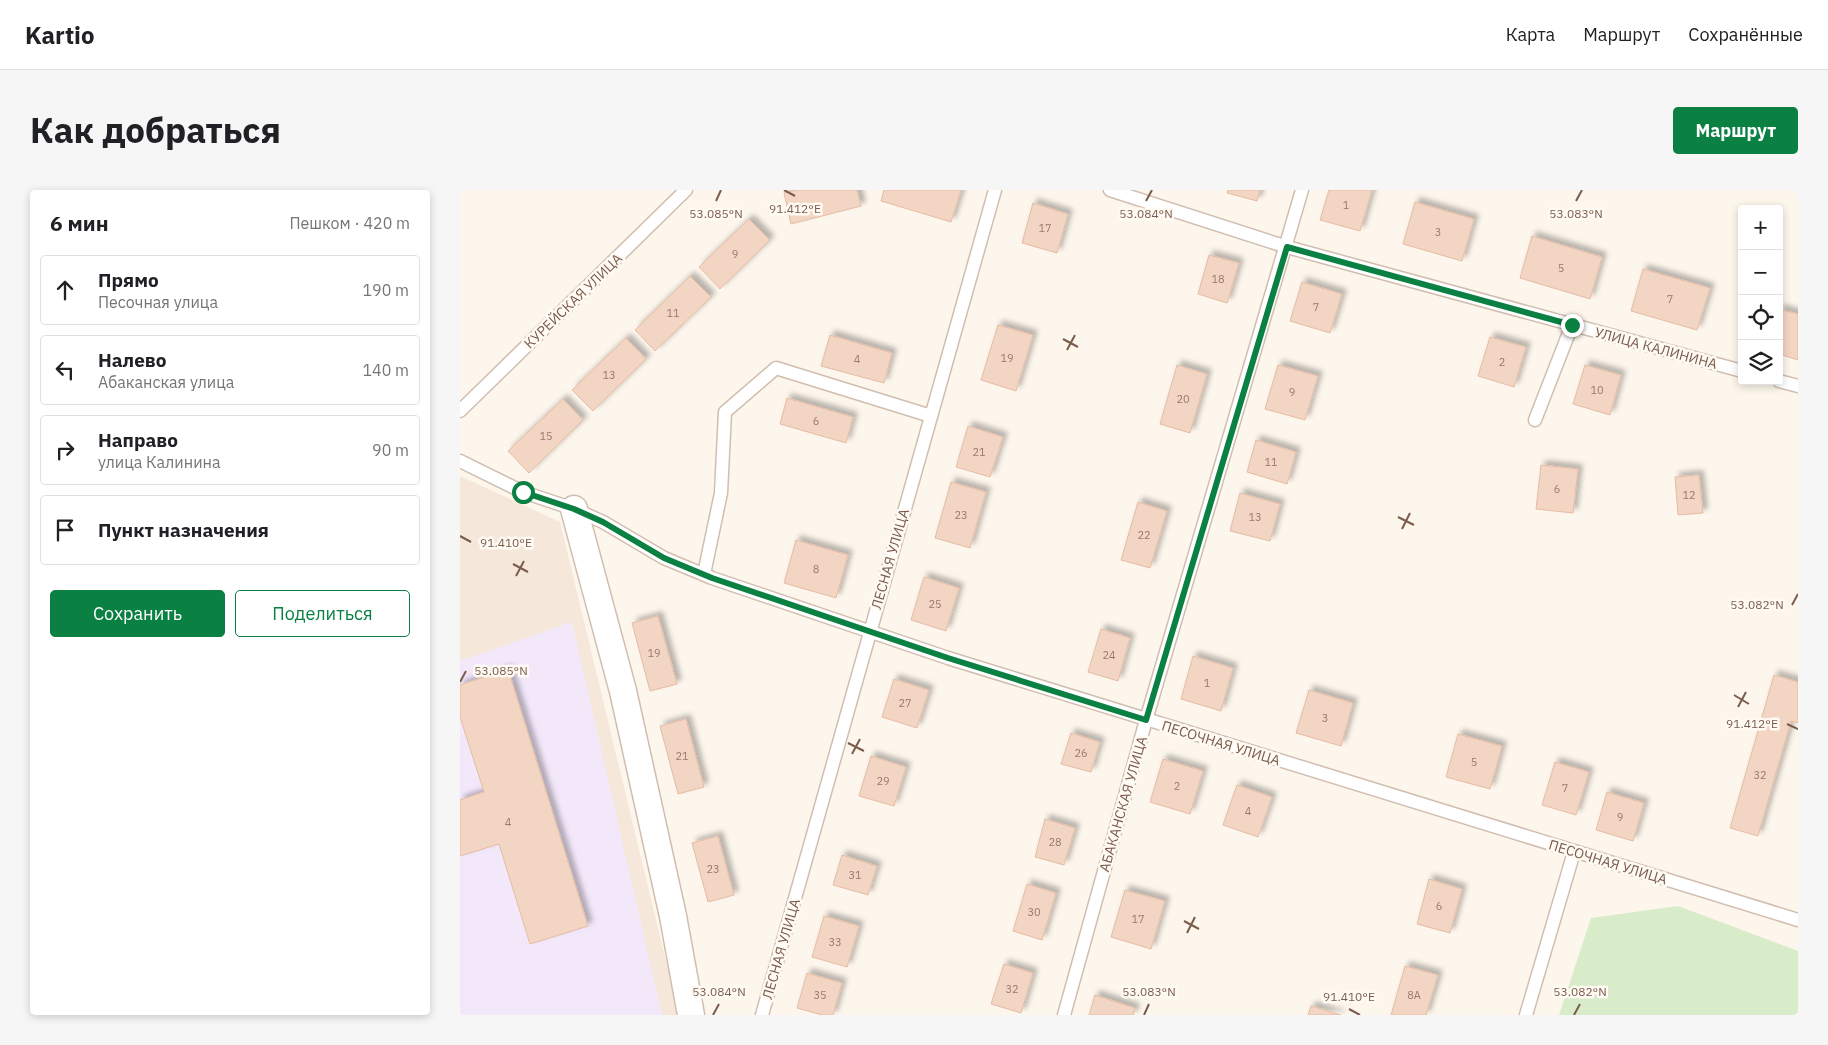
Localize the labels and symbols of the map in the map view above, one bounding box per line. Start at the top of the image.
house number: 1 [1343,198,1350,212]
text: 91.412°E [769,201,821,216]
text: 53.085°N [689,206,743,221]
text: 53.084°N [1119,206,1173,221]
text: 53.083°N [1549,206,1603,221]
house number: 17 [1038,221,1052,235]
house number: 3 [1435,225,1441,239]
house number: 9 [732,247,738,261]
street label: КУРЕЙСКАЯ УЛИЦА [519,249,626,353]
house number: 5 [1558,261,1564,275]
house number: 18 [1211,272,1225,286]
house number: 7 [1667,292,1673,306]
house number: 7 [1313,300,1319,314]
house number: 11 [666,306,680,320]
route end [1561,314,1584,337]
street label: УЛИЦА КАЛИНИНА [1593,323,1719,373]
house number: 19 [1000,351,1014,365]
house number: 4 [854,352,861,366]
house number: 2 [1499,355,1505,369]
house number: 13 [602,368,616,382]
house number: 10 [1590,383,1604,397]
house number: 9 [1289,385,1295,399]
house number: 20 [1176,392,1190,406]
house number: 6 [813,414,819,428]
house number: 15 [539,429,553,443]
house number: 21 [972,445,986,459]
house number: 11 [1264,455,1278,469]
route start [512,481,535,504]
house number: 6 [1554,482,1560,496]
house number: 12 [1682,488,1696,502]
street label: ЛЕСНАЯ УЛИЦА [867,507,913,611]
house number: 23 [954,508,968,522]
house number: 13 [1248,510,1262,524]
house number: 22 [1137,528,1151,542]
text: 91.410°E [480,535,532,550]
house number: 8 [813,562,819,576]
house number: 25 [928,597,942,611]
text: 53.082°N [1730,597,1784,612]
house number: 19 [647,646,661,660]
house number: 24 [1102,648,1116,662]
text: 53.085°N [474,663,528,678]
house number: 1 [1204,676,1211,690]
house number: 27 [898,696,912,710]
house number: 3 [1322,711,1328,725]
street label: ПЕСОЧНАЯ УЛИЦА [1160,716,1282,770]
text: 91.412°E [1726,716,1778,731]
street label: АБАКАНСКАЯ УЛИЦА [1095,734,1151,874]
house number: 26 [1074,746,1088,760]
house number: 21 [675,749,689,763]
house number: 5 [1471,755,1477,769]
house number: 32 [1753,768,1767,782]
house number: 29 [876,774,890,788]
house number: 2 [1174,779,1180,793]
house number: 7 [1562,781,1568,795]
house number: 4 [1245,804,1252,818]
house number: 9 [1617,810,1623,824]
house number: 4 [505,815,512,829]
house number: 28 [1048,835,1062,849]
street label: ПЕСОЧНАЯ УЛИЦА [1547,835,1669,889]
house number: 23 [706,862,720,876]
house number: 31 [848,868,862,882]
street label: ЛЕСНАЯ УЛИЦА [758,897,804,1001]
house number: 6 [1436,899,1442,913]
house number: 30 [1027,905,1041,919]
house number: 17 [1131,912,1145,926]
house number: 33 [828,935,842,949]
house number: 32 [1005,982,1019,996]
text: 53.084°N [692,984,746,999]
text: 53.083°N [1122,984,1176,999]
text: 53.082°N [1553,984,1607,999]
house number: 35 [813,988,827,1002]
house number: 8А [1407,988,1421,1002]
text: 91.410°E [1323,989,1375,1004]

